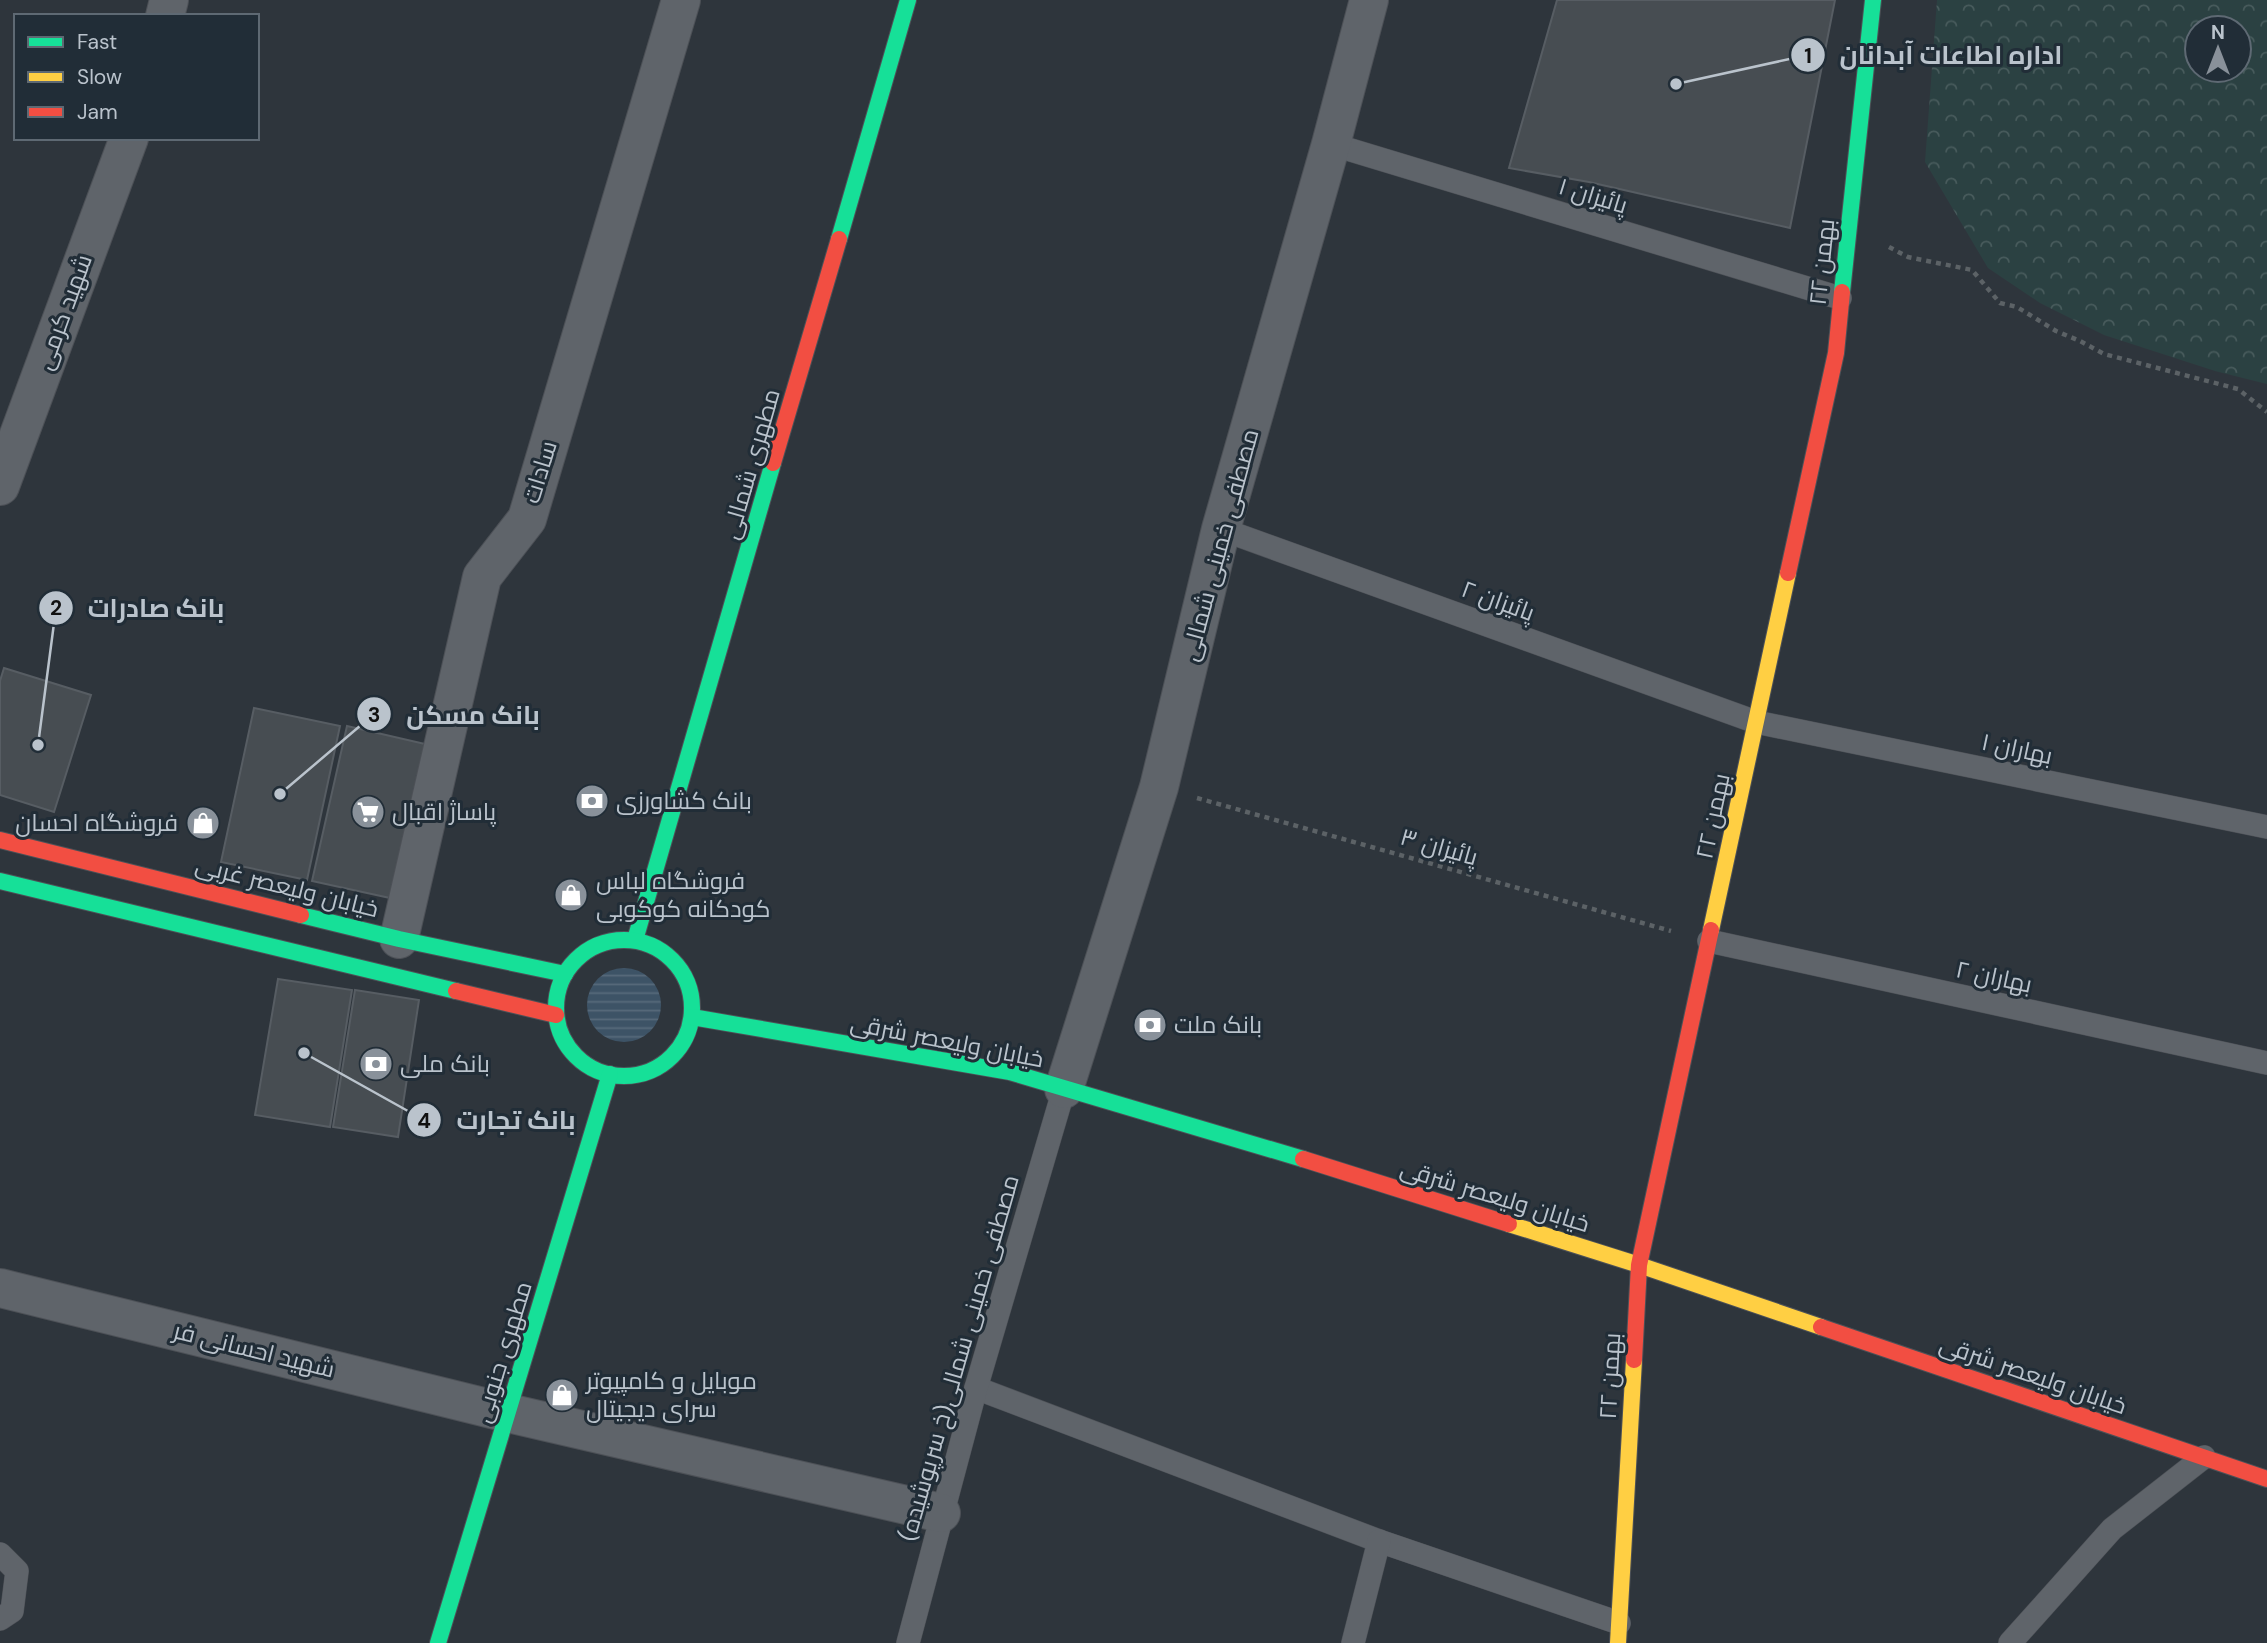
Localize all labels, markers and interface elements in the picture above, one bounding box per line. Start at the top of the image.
legend [14,14,259,140]
north arrow [2183,14,2253,84]
text: N [2211,20,2225,45]
text: Fast [77,28,117,56]
callout: اداره اطاعات آبدانان [1790,32,2076,79]
text: اداره اطاعات آبدانان [1840,38,2062,72]
text: 1 [1804,42,1812,70]
text: Slow [77,63,122,91]
text: Jam [77,98,118,126]
street label: پائیزان ۱ [1555,170,1632,222]
street label: ۲۲ بهمن [1802,217,1841,307]
street label: شهید کرمی [28,250,99,374]
street label: مطهری شمالی [714,385,787,543]
street label: مصطفی خمینی شمالی [1174,425,1265,664]
street label: سادات [515,437,564,507]
street label: پائیزان ۲ [1457,573,1540,629]
callout: بانک صادرات [39,584,238,631]
text: بانک صادرات [88,591,224,625]
text: 2 [50,594,62,622]
callout: بانک مسکن [357,691,553,738]
text: بانک مسکن [406,698,540,732]
text: 3 [368,701,380,729]
street label: بهاران ۱ [1979,726,2055,771]
street label: ۲۲ بهمن [1688,770,1737,862]
bank icon: بانک کشاورزی [573,782,611,820]
place label: بانک کشاورزی [616,785,752,816]
supermarket icon: پاساژ اقبال [349,793,387,831]
place label: پاساژ اقبال [392,796,497,828]
shop icon: فروشگاه احسان [184,804,222,842]
place label: فروشگاه احسان [15,807,178,838]
street label: پائیزان ۳ [1397,821,1482,873]
street label: خیابان ولیعصر غربی [192,849,382,924]
place label: فروشگاه لباس کودکانه کوکوبی [596,865,771,924]
shop icon: فروشگاه لباس کودکانه کوکوبی [552,876,590,914]
street label: بهاران ۲ [1953,953,2035,1000]
bank icon: بانک ملت [1131,1006,1169,1044]
street label: خیابان ولیعصر شرقی [848,1007,1046,1074]
place label: بانک ملت [1174,1009,1262,1040]
bank icon: بانک ملی [357,1045,395,1083]
place label: بانک ملی [400,1048,490,1079]
callout: بانک تجارت [407,1097,589,1144]
text: بانک تجارت [456,1103,576,1137]
text: 4 [417,1107,431,1135]
street label: خیابان ولیعصر شرقی [1397,1152,1593,1239]
street label: مصطفی خمینی شمالی(خ سرپوشیده) [891,1171,1027,1545]
street label: مطهری جنوبی [466,1277,539,1426]
street label: شهید احسانی فر [168,1314,338,1385]
street label: خیابان ولیعصر شرقی [1935,1328,2131,1421]
street label: ۲۲ بهمن [1592,1332,1627,1420]
place label: موبایل و کامپیوتر سرای دیجیتال [584,1365,757,1424]
shop icon: موبایل و کامپیوتر سرای دیجیتال [543,1376,581,1414]

